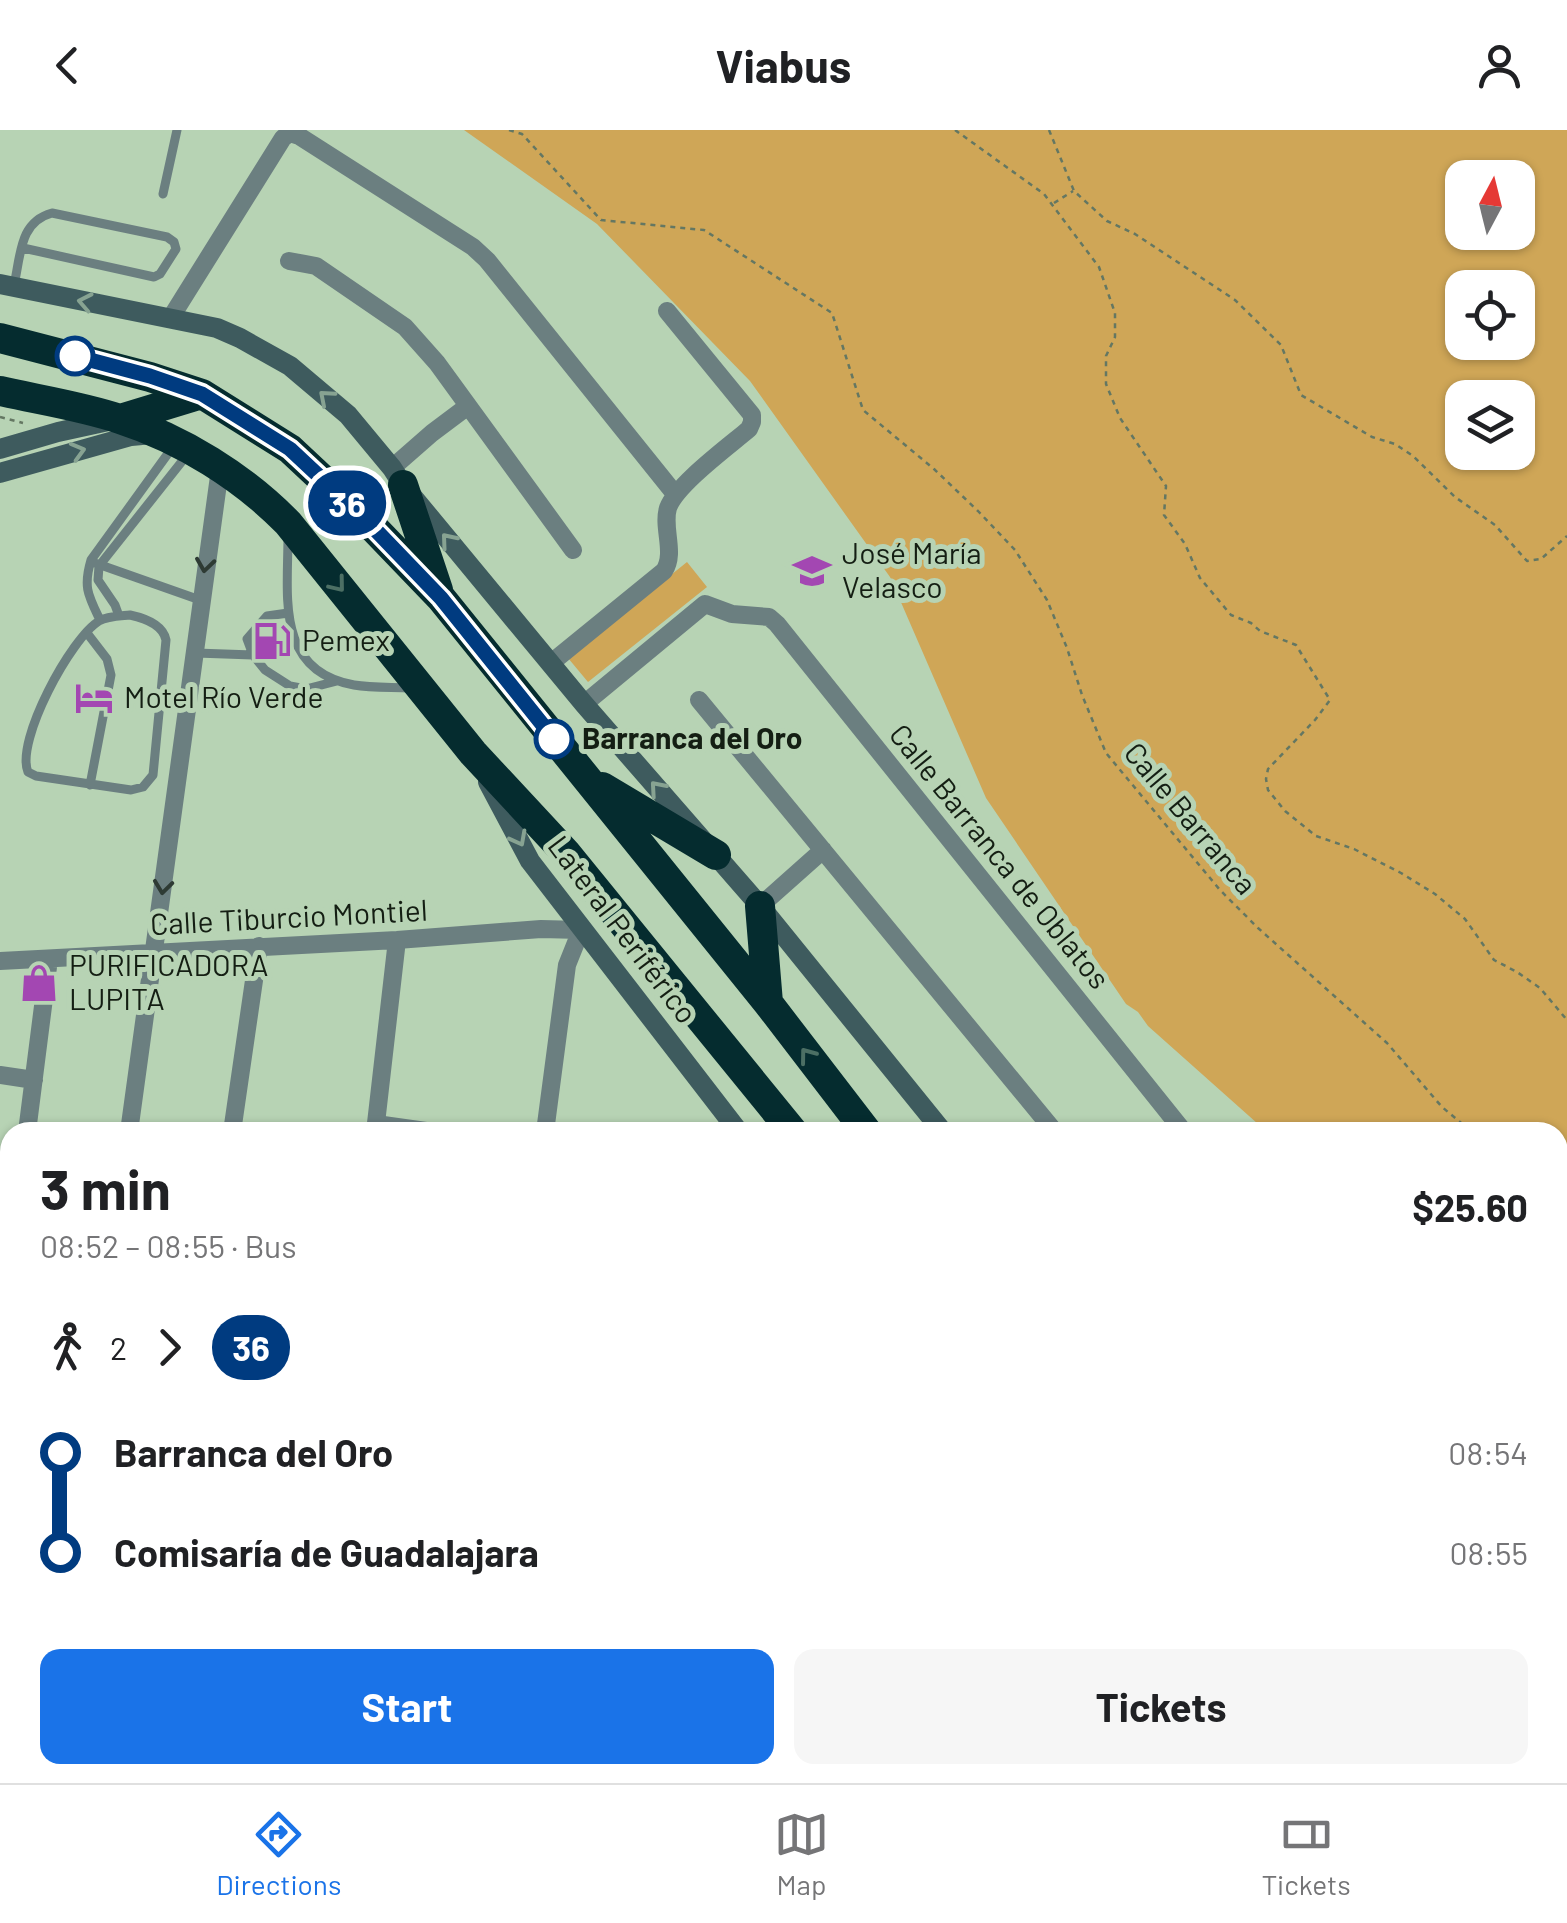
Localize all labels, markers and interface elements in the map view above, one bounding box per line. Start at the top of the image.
icon: back [40,38,95,93]
text: Viabus [716,38,851,92]
icon: person [1472,38,1527,93]
north arrow [1445,160,1535,250]
map controls [1445,160,1535,470]
button: locate [1445,270,1535,360]
one-way arrow [77,292,94,313]
unlabelled marker [56,337,94,375]
button: layers [1445,380,1535,470]
one-way arrow [320,390,338,408]
one-way arrow [69,442,86,463]
line badge: 36 [302,470,392,536]
text: 36 [328,482,366,524]
one-way arrow [442,533,460,551]
place label: José María Velasco [842,534,981,604]
school or university icon: José María Velasco [791,550,833,592]
one-way arrow [196,557,217,573]
one-way arrow [326,574,344,592]
fuel station icon: Pemex [251,620,293,662]
place label: Pemex [302,621,390,657]
hotel icon: Motel Río Verde [73,677,115,719]
place label: Motel Río Verde [124,678,323,714]
street label: Calle Barranca de Oblatos [883,716,1118,995]
place label: Barranca del Oro [582,719,802,755]
marker: Barranca del Oro [535,720,573,758]
street label: Calle Barranca [1118,734,1265,901]
one-way arrow [651,781,669,800]
street label: Lateral Periférico [541,828,706,1030]
one-way arrow [506,829,526,847]
one-way arrow [153,880,174,896]
street label: Calle Tiburcio Montiel [149,891,428,941]
place label: PURIFICADORA LUPITA [69,946,268,1016]
shop icon: PURIFICADORA LUPITA [18,962,60,1004]
one-way arrow [802,1048,819,1066]
text: 3 min [40,1155,171,1221]
text: $25.60 [1412,1184,1528,1230]
text: 08:52 – 08:55 · Bus [40,1226,297,1264]
icon: walk [40,1320,95,1375]
icon: forward [142,1320,197,1375]
text: 36 [232,1326,270,1368]
text: 2 [110,1328,127,1366]
text: Barranca del Oro [114,1429,393,1475]
text: 08:54 [1448,1433,1528,1471]
text: Comisaría de Guadalajara [114,1529,539,1575]
text: 08:55 [1450,1533,1528,1571]
button: Start [40,1649,774,1764]
button: Tickets [794,1649,1528,1764]
tab: Directions [216,1807,341,1901]
tab: Map [774,1807,829,1901]
tab: Tickets [1262,1807,1351,1901]

